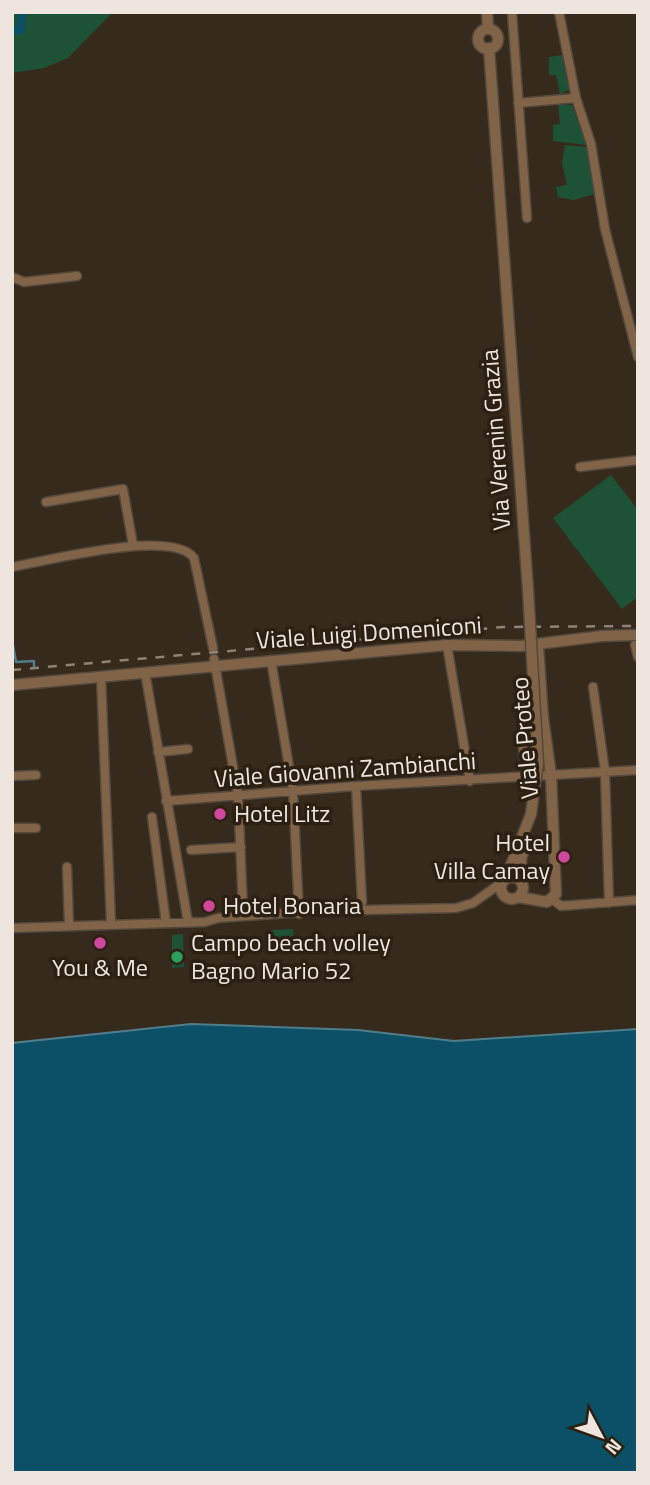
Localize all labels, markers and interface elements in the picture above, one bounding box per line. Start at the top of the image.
street label: Via Verenin Grazia [471,348,519,532]
street label: Viale Luigi Domeniconi [255,606,483,658]
street label: Viale Proteo [501,676,547,801]
street label: Viale Giovanni Zambianchi [213,742,477,796]
place label: Hotel Litz [234,795,330,831]
marker: Hotel Litz [212,806,228,822]
place label: Hotel Villa Camay [434,824,550,888]
marker: Hotel Villa Camay [556,849,572,865]
place label: Hotel Bonaria [223,887,361,923]
marker: Hotel Bonaria [201,898,217,914]
place label: Campo beach volley Bagno Mario 52 [191,924,391,988]
marker: You & Me [92,935,108,951]
place label: You & Me [52,949,148,985]
marker: Campo beach volley Bagno Mario 52 [169,949,185,965]
north arrow [566,1401,636,1471]
text: N [599,1433,629,1462]

